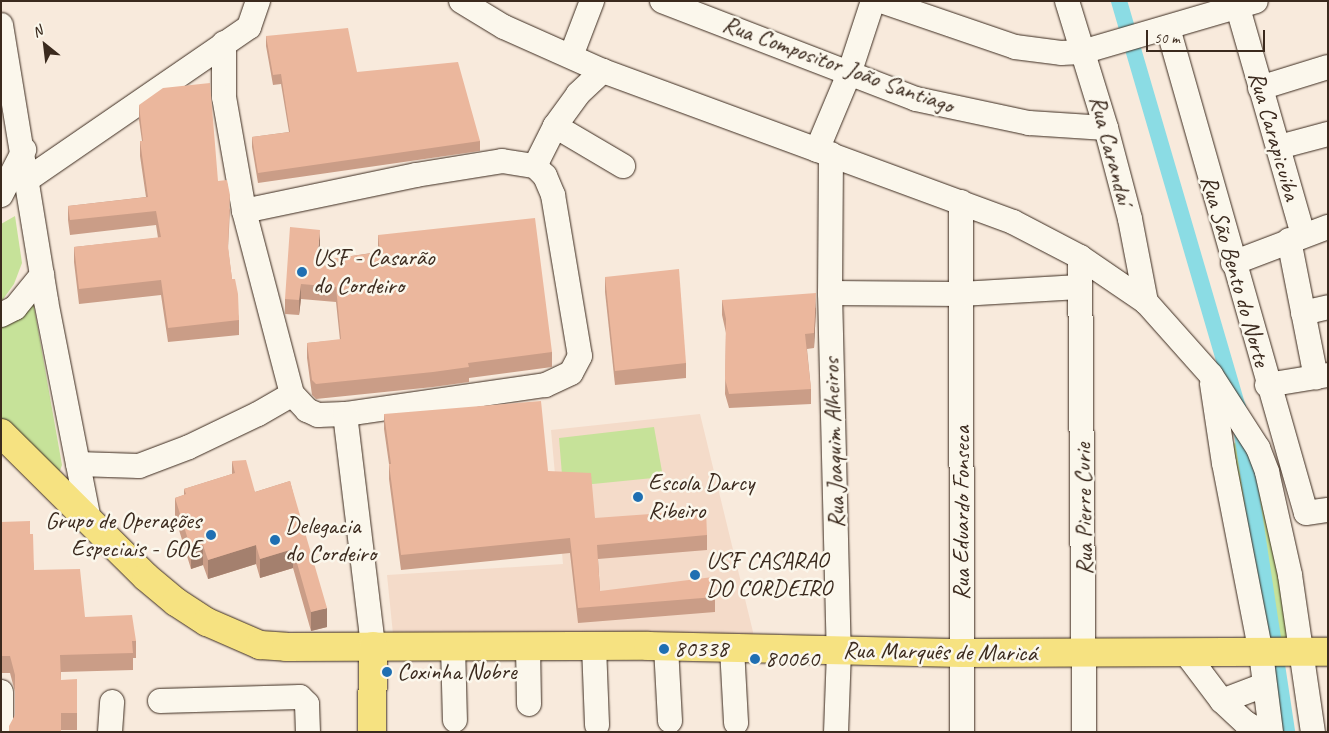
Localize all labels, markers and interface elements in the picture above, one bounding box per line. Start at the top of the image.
street label: Rua Compositor João Santiago [719,10,957,120]
north arrow [20,20,70,70]
scale bar [1149,20,1268,52]
text: N [30,22,45,41]
text: 50 m [1154,29,1180,48]
street label: Rua Carapicuiba [1242,68,1306,204]
street label: Rua Carandaí [1083,93,1139,207]
street label: Rua São Bento do Norte [1194,172,1276,370]
place label: USF - Casarão do Cordeiro [313,244,435,300]
marker: USF - Casarão do Cordeiro [295,265,309,279]
street label: Rua Joaquim Alheiros [817,358,851,528]
street label: Rua Eduardo Fonseca [948,426,976,600]
street label: Rua Pierre Curie [1068,443,1100,575]
place label: Escola Darcy Ribeiro [648,469,755,525]
marker: Escola Darcy Ribeiro [632,491,644,503]
place label: Grupo de Operações Especiais - GOE [45,507,201,563]
place label: Delegacia do Cordeiro [285,512,376,568]
marker: Grupo de Operações Especiais - GOE [205,529,217,541]
marker: Delegacia do Cordeiro [269,534,281,546]
place label: USF CASARAO DO CORDEIRO [706,547,833,603]
marker: USF CASARAO DO CORDEIRO [688,568,702,582]
place label: 80338 [674,635,728,663]
street label: Rua Marquês de Maricá [842,636,1038,668]
marker: 80338 [658,643,670,655]
place label: 80060 [765,645,819,673]
marker: 80060 [749,653,761,665]
place label: Coxinha Nobre [397,658,517,686]
marker: Coxinha Nobre [381,666,393,678]

